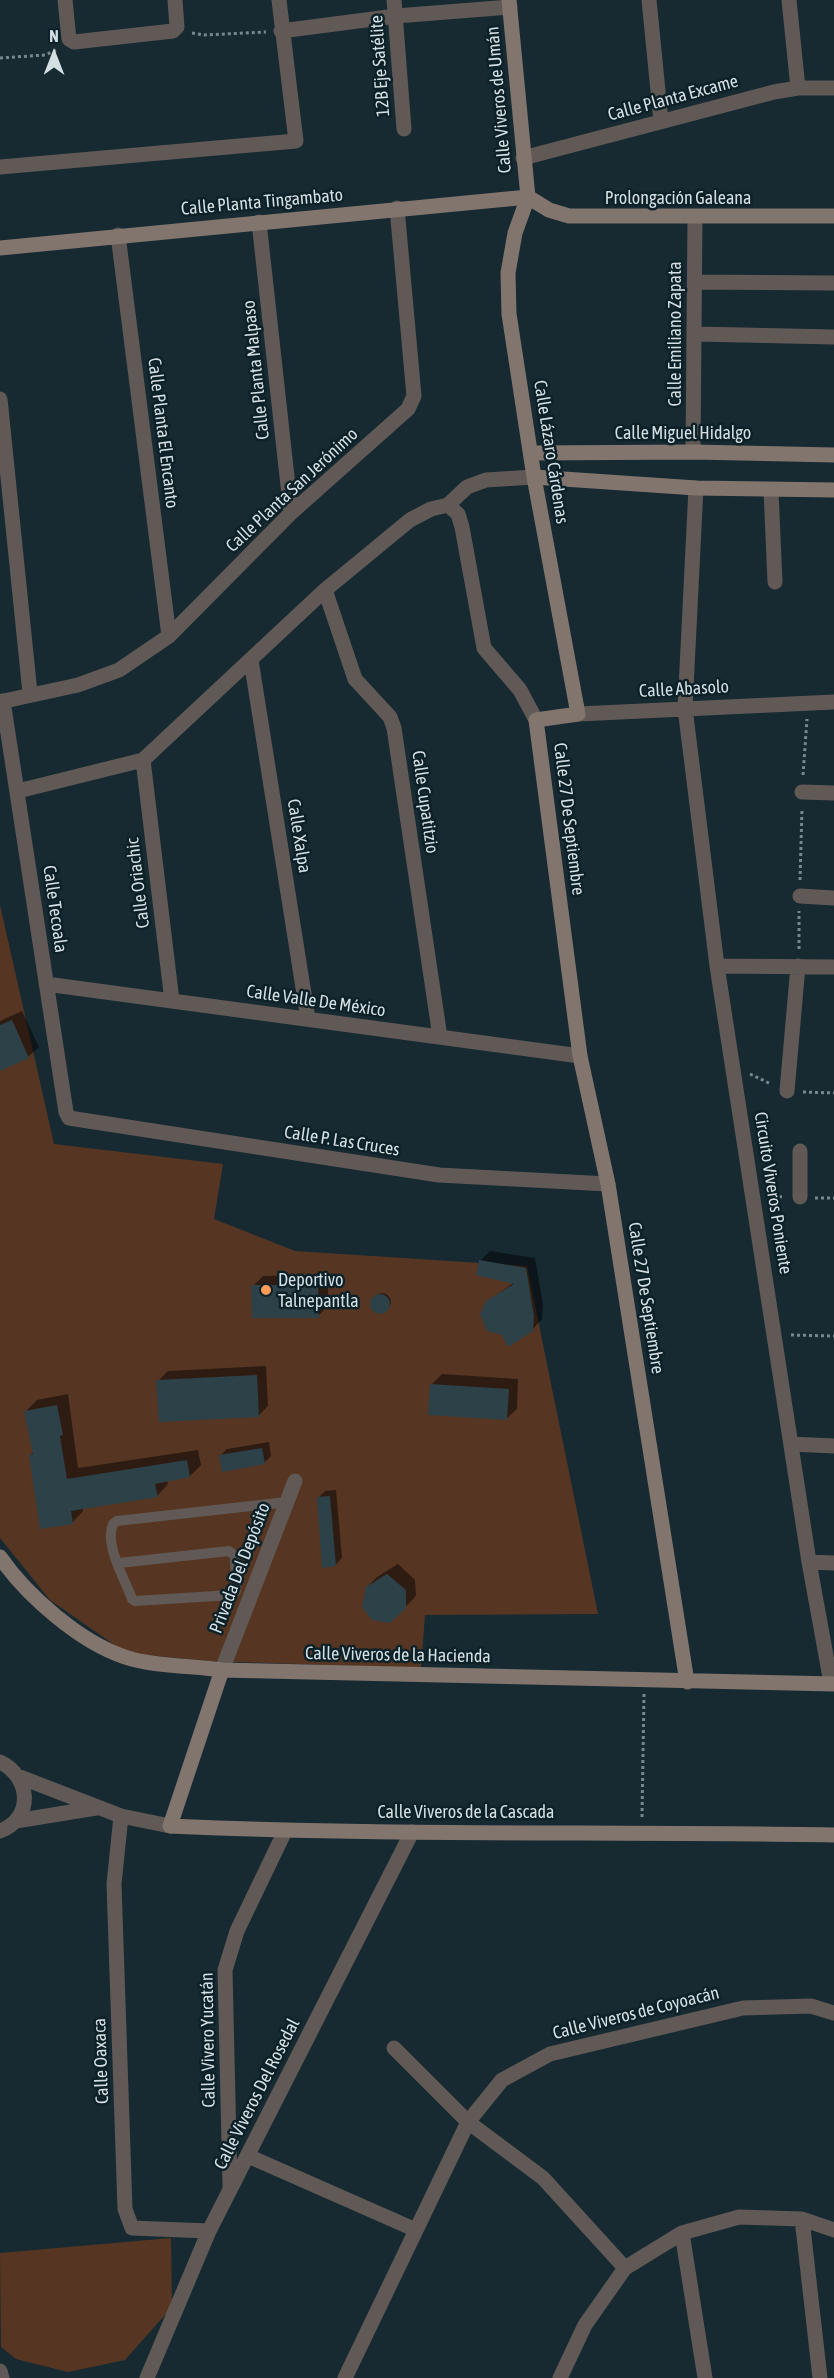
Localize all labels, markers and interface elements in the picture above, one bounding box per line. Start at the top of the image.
street label: 12B Eje Satélite [366,15,394,117]
north arrow [24,24,84,84]
street label: Calle Viveros de Umán [482,26,516,174]
text: N [49,27,59,45]
street label: Calle Planta Excame [605,70,741,126]
street label: Calle Planta Tingambato [180,184,344,220]
street label: Prolongación Galeana [605,187,751,209]
street label: Calle Emiliano Zapata [664,261,686,407]
street label: Calle Planta Malpaso [238,299,274,441]
street label: Calle Planta El Encanto [143,356,183,510]
street label: Calle Lázaro Cárdenas [529,379,573,525]
street label: Calle Miguel Hidalgo [615,422,751,444]
street label: Calle Planta San Jerónimo [222,423,362,557]
street label: Calle Abasolo [638,676,730,702]
street label: Calle 27 De Septiembre [549,742,589,896]
street label: Calle Cupatitzio [407,749,443,855]
street label: Calle Xalpa [282,797,316,875]
street label: Calle Oriachic [122,837,154,929]
street label: Calle Tecoala [38,864,72,954]
street label: Calle Valle De México [245,981,387,1021]
street label: Circuito Viveros Poniente [750,1110,796,1276]
street label: Calle P. Las Cruces [283,1121,401,1161]
street label: Calle 27 De Septiembre [623,1221,669,1375]
place label: Deportivo Talnepantla [278,1269,359,1312]
marker: Deportivo Talnepantla [259,1283,273,1297]
street label: Privada Del Depósito [205,1500,275,1636]
street label: Calle Viveros de la Hacienda [305,1643,491,1667]
street label: Calle Viveros de la Cascada [378,1801,554,1823]
street label: Calle Vivero Yucatán [196,1972,220,2108]
street label: Calle Viveros de Coyoacán [551,1982,721,2044]
street label: Calle Viveros Del Rosedal [210,2015,304,2173]
street label: Calle Oaxaca [89,2018,113,2104]

